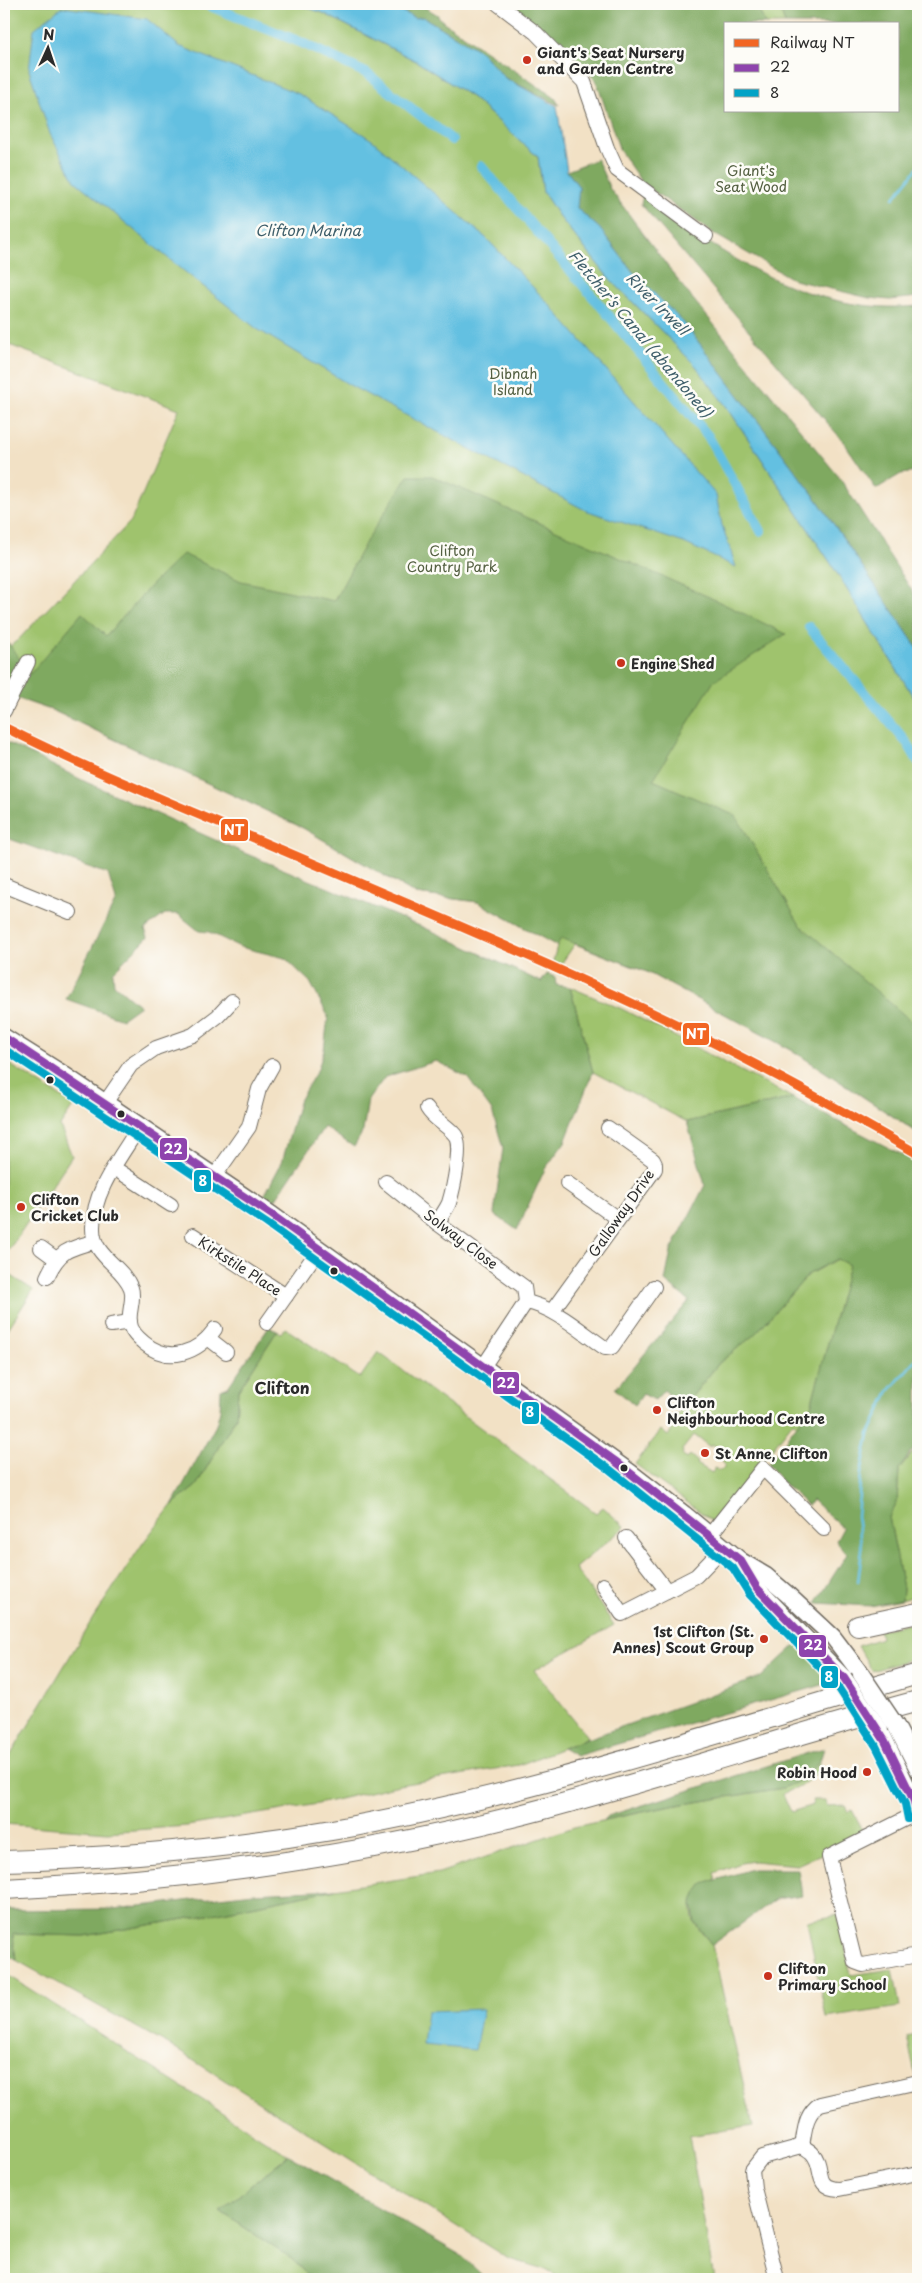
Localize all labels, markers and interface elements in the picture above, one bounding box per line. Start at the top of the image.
north arrow [22,22,72,72]
legend [724,22,900,112]
text: N [43,24,55,45]
text: Railway NT [770,30,855,53]
place label: Giant's Seat Nursery and Garden Centre [537,42,684,79]
marker: Giant's Seat Nursery and Garden Centre [521,54,533,66]
text: 22 [770,54,790,77]
text: 8 [770,80,779,103]
park label: Giant's Seat Wood [715,160,787,197]
water label: Clifton Marina [255,218,361,241]
water label: Fletcher's Canal (abandoned) [564,244,719,423]
water label: River Irwell [621,266,697,342]
park label: Dibnah Island [489,363,537,400]
park label: Clifton Country Park [407,540,498,577]
place label: Engine Shed [631,653,715,674]
marker: Engine Shed [615,657,627,669]
line badge: NT [220,818,249,842]
text: NT [224,819,245,840]
line badge: NT [682,1022,710,1046]
text: NT [686,1023,707,1044]
unlabelled marker [45,1075,55,1085]
unlabelled marker [116,1109,126,1119]
line badge: 22 [159,1137,188,1161]
text: 22 [163,1138,183,1159]
street label: Galloway Drive [583,1165,659,1261]
line badge: 8 [193,1169,212,1193]
text: 8 [199,1170,208,1191]
place label: Clifton Cricket Club [31,1189,119,1226]
marker: Clifton Cricket Club [15,1201,27,1213]
street label: Solway Close [419,1204,503,1274]
street label: Kirkstile Place [194,1231,286,1301]
unlabelled marker [329,1266,339,1276]
line badge: 22 [492,1371,520,1395]
text: 22 [496,1372,516,1393]
district label: Clifton [254,1375,310,1399]
place label: Clifton Neighbourhood Centre [667,1392,825,1429]
line badge: 8 [521,1401,540,1425]
text: 8 [526,1401,535,1422]
marker: Clifton Neighbourhood Centre [651,1404,663,1416]
place label: St Anne, Clifton [715,1443,828,1464]
marker: St Anne, Clifton [699,1447,711,1459]
unlabelled marker [619,1463,629,1473]
place label: 1st Clifton (St. Annes) Scout Group [613,1621,754,1658]
marker: 1st Clifton (St. Annes) Scout Group [758,1633,770,1645]
line badge: 22 [798,1634,827,1658]
text: 22 [803,1634,823,1655]
line badge: 8 [820,1665,839,1689]
text: 8 [825,1666,834,1687]
place label: Robin Hood [777,1762,857,1783]
marker: Robin Hood [861,1766,873,1778]
place label: Clifton Primary School [778,1958,887,1995]
marker: Clifton Primary School [762,1970,774,1982]

